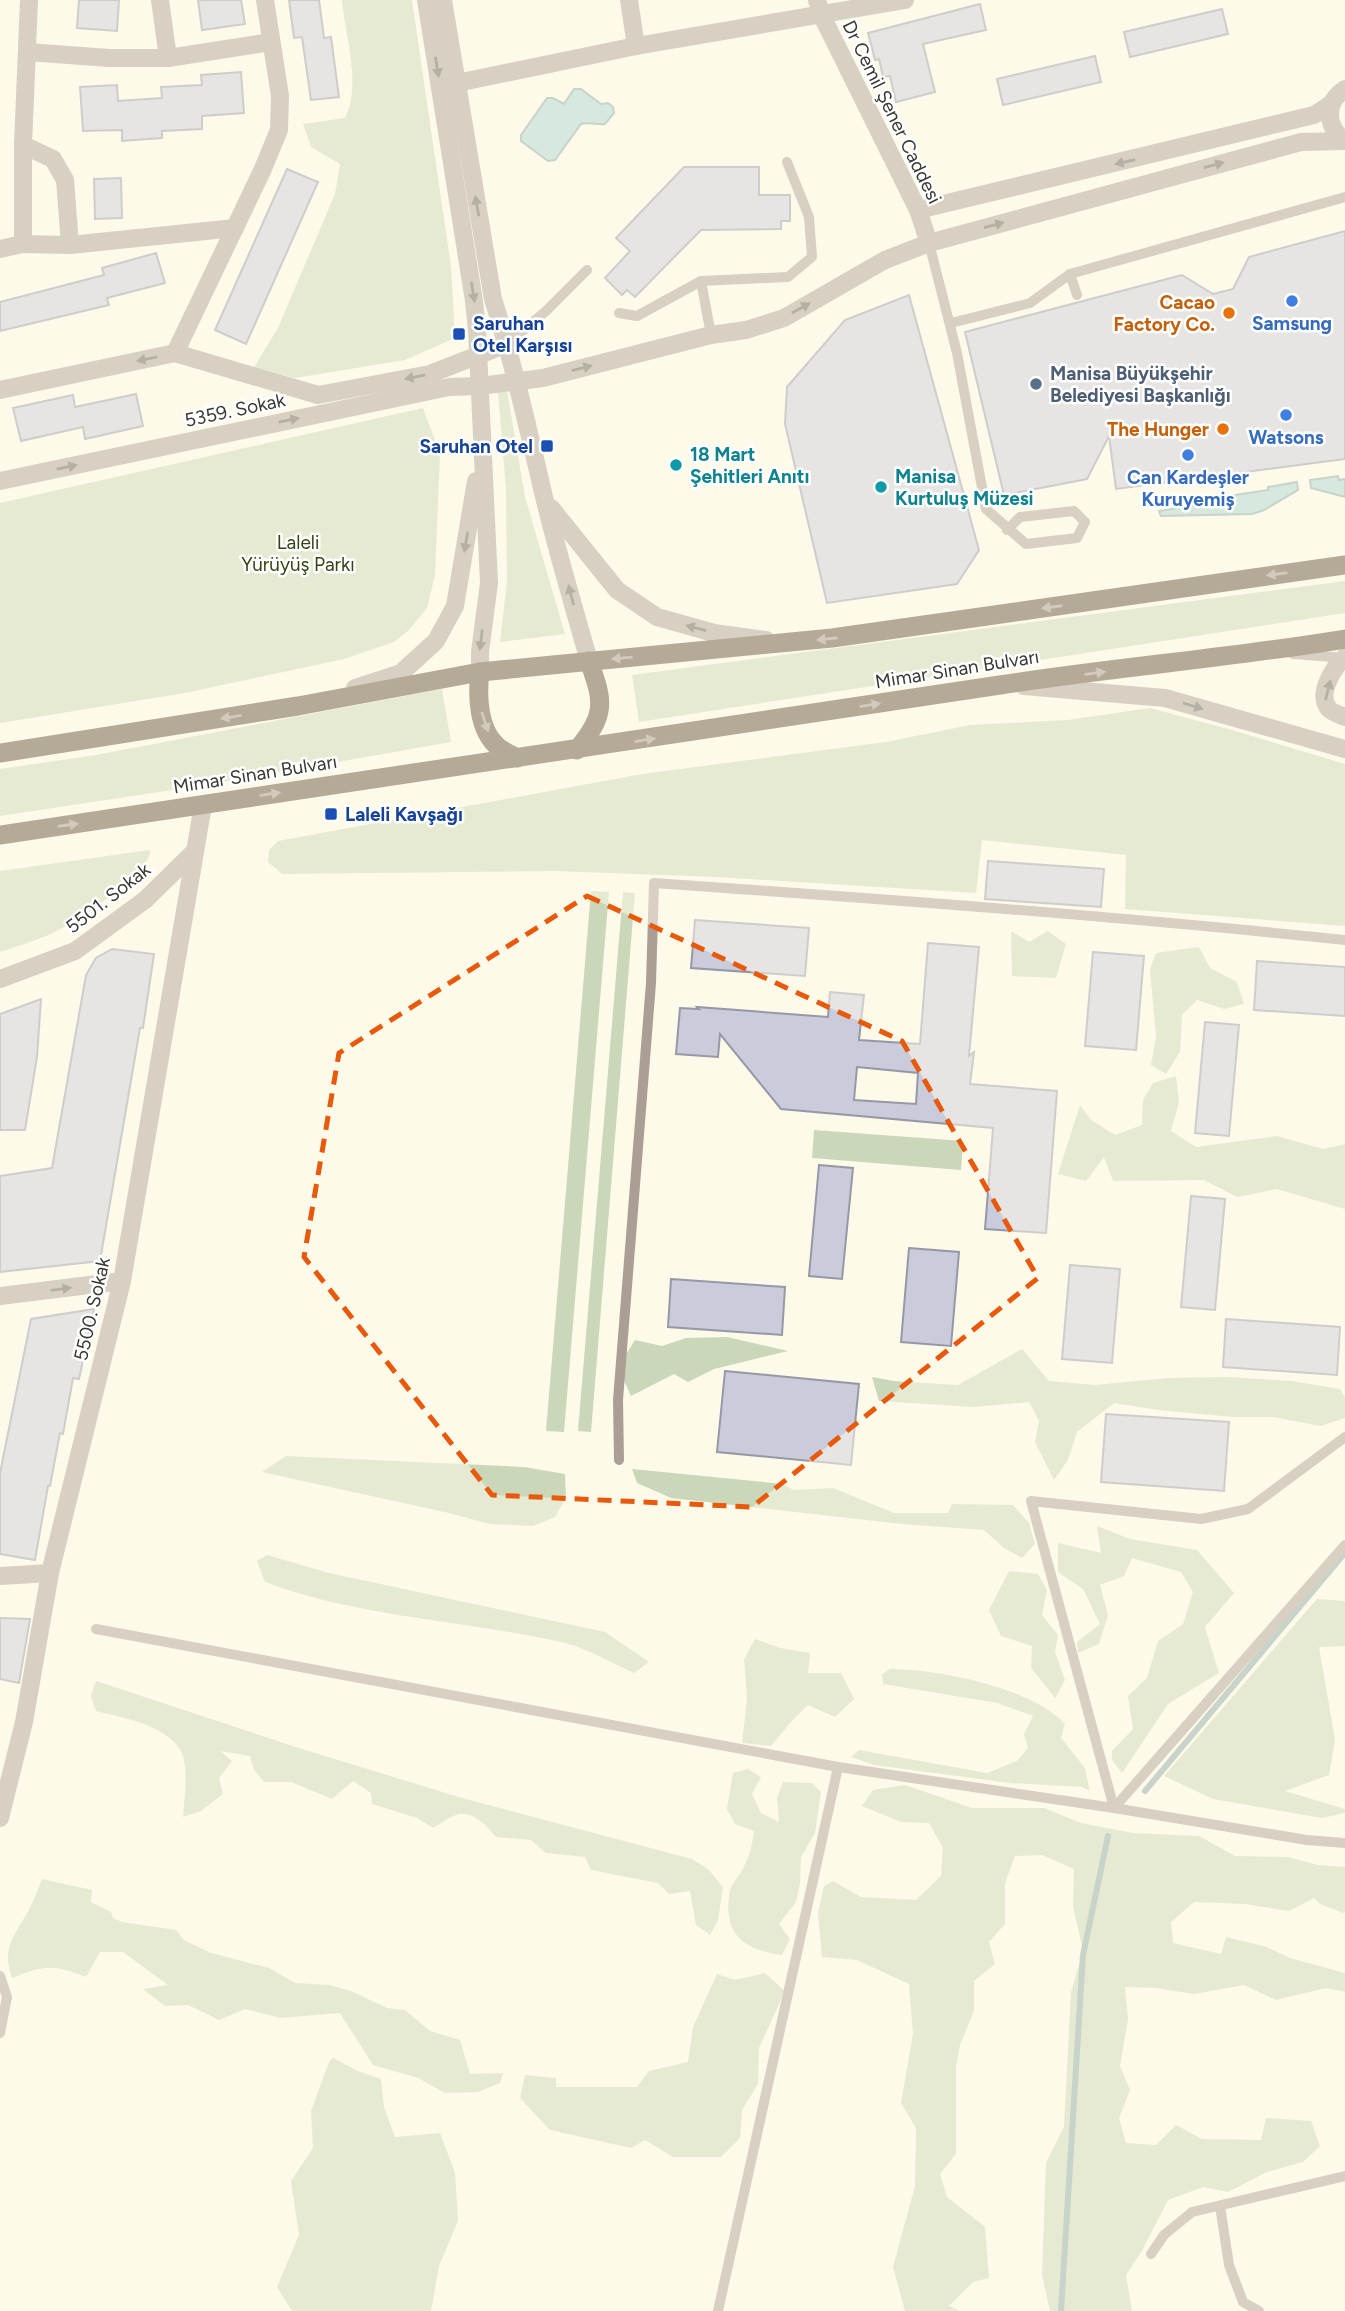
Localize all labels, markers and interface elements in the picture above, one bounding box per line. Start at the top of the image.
street label: Dr Cemil Şener Caddesi [838,17,946,207]
one-way arrow [432,56,443,78]
one-way arrow [1114,157,1136,168]
one-way arrow [1204,160,1225,170]
one-way arrow [471,194,482,216]
one-way arrow [984,219,1006,230]
one-way arrow [468,281,479,303]
place label: Cacao Factory Co. [1113,291,1215,336]
marker: Samsung [1284,293,1300,309]
one-way arrow [791,302,811,314]
marker: Cacao Factory Co. [1221,305,1237,321]
place label: Saruhan Otel Karşısı [473,312,573,357]
place label: Samsung [1252,312,1332,335]
marker: Saruhan Otel Karşısı [451,326,467,342]
one-way arrow [135,353,157,364]
one-way arrow [572,362,594,373]
place label: Manisa Büyükşehir Belediyesi Başkanlığı [1050,362,1231,407]
one-way arrow [404,372,426,383]
marker: Manisa Büyükşehir Belediyesi Başkanlığı [1028,376,1044,392]
street label: 5359. Sokak [183,388,288,432]
marker: Watsons [1278,407,1294,423]
one-way arrow [278,415,300,426]
place label: The Hunger [1107,418,1209,441]
marker: The Hunger [1215,421,1231,437]
place label: Watsons [1248,426,1324,449]
place label: Saruhan Otel [419,435,533,458]
marker: Saruhan Otel [539,438,555,454]
place label: 18 Mart Şehitleri Anıtı [690,443,809,488]
marker: Can Kardeşler Kuruyemiş [1180,447,1196,463]
marker: 18 Mart Şehitleri Anıtı [668,457,684,473]
one-way arrow [56,462,78,473]
place label: Manisa Kurtuluş Müzesi [895,465,1034,510]
place label: Can Kardeşler Kuruyemiş [1127,466,1249,511]
marker: Manisa Kurtuluş Müzesi [873,479,889,495]
park label: Laleli Yürüyüş Parkı [241,531,355,576]
one-way arrow [460,531,471,553]
one-way arrow [1266,569,1288,580]
one-way arrow [565,584,576,606]
one-way arrow [1041,601,1063,612]
one-way arrow [685,622,706,632]
one-way arrow [476,630,487,652]
one-way arrow [816,633,838,644]
street label: Mimar Sinan Bulvarı [873,645,1041,693]
one-way arrow [610,653,632,664]
one-way arrow [1084,667,1106,678]
one-way arrow [1322,679,1333,701]
one-way arrow [859,699,881,710]
one-way arrow [1182,701,1203,711]
one-way arrow [480,711,491,732]
one-way arrow [219,712,241,723]
one-way arrow [634,734,656,745]
street label: Mimar Sinan Bulvarı [171,750,339,798]
one-way arrow [260,788,282,799]
place label: Laleli Kavşağı [345,803,463,826]
marker: Laleli Kavşağı [323,806,339,822]
one-way arrow [57,819,79,830]
street label: 5501. Sokak [61,857,156,938]
street label: 5500. Sokak [69,1254,115,1363]
one-way arrow [50,1283,72,1294]

